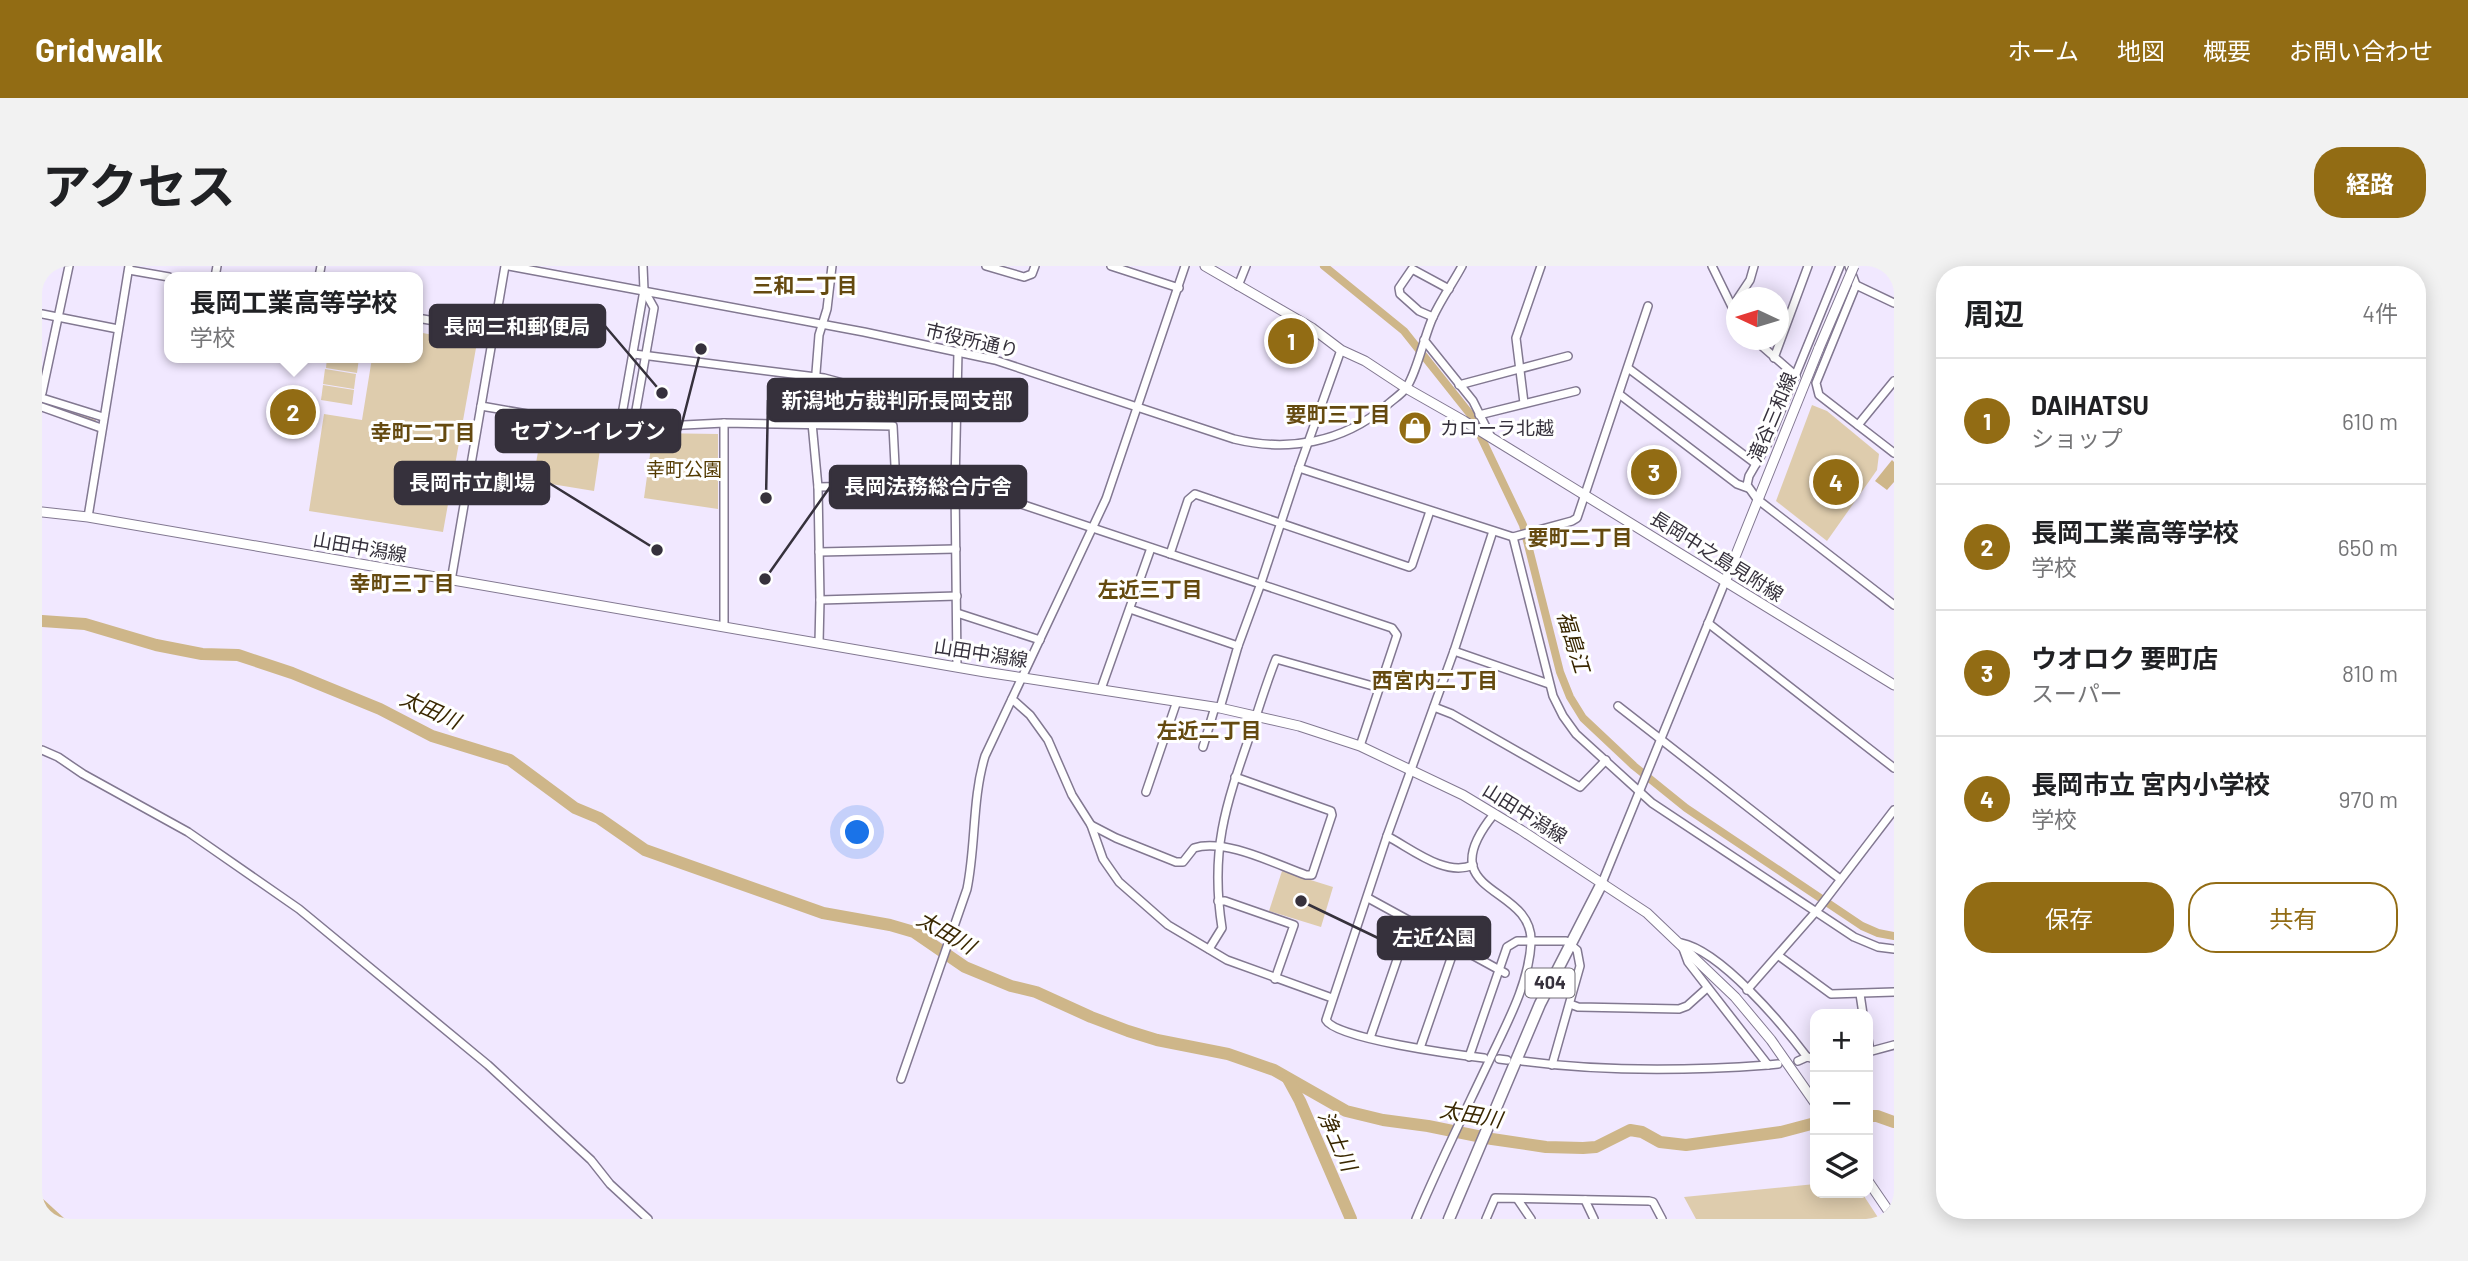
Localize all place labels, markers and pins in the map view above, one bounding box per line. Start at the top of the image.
callout: 長岡三和郵便局 [430,305,605,347]
pin: 1 [1268,315,1314,367]
callout: 新潟地方裁判所長岡支部 [768,379,1027,421]
pin: 2 [270,386,316,438]
shop icon: カローラ北越 [1396,409,1434,447]
callout: セブン-イレブン [496,410,680,452]
place label: カローラ北越 [1440,416,1554,439]
pin: 3 [1631,446,1677,498]
pin: 4 [1813,456,1859,508]
callout: 長岡市立劇場 [395,462,549,504]
callout: 長岡法務総合庁舎 [830,466,1026,508]
callout: 左近公園 [1378,917,1490,959]

